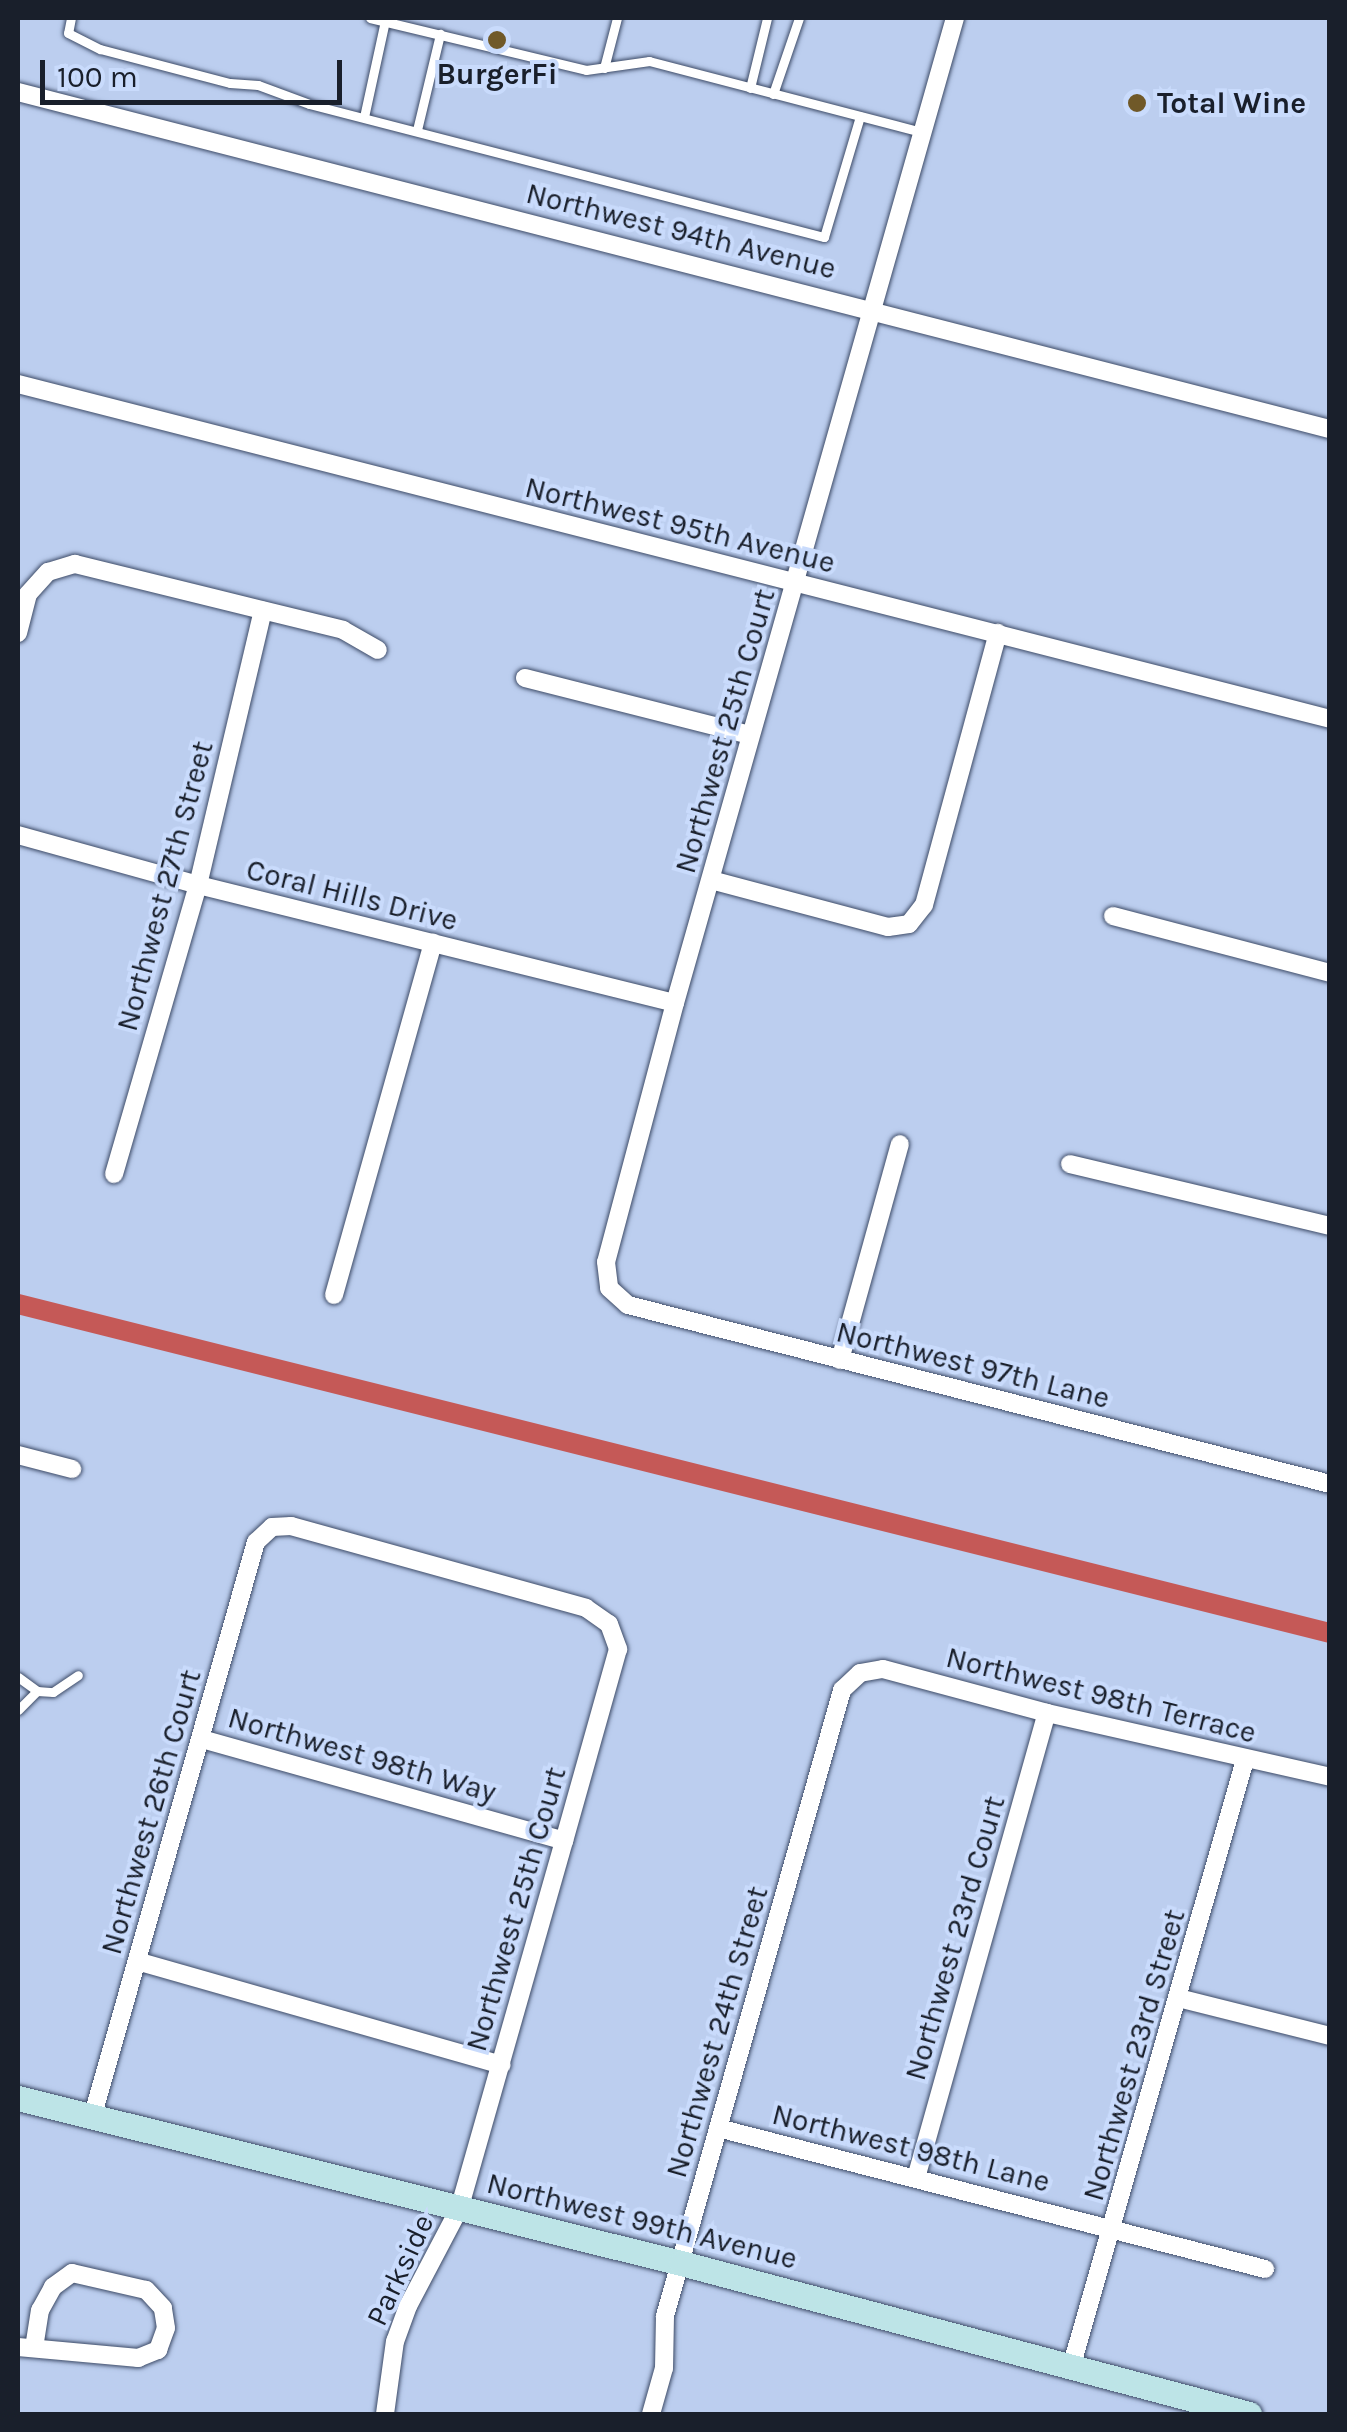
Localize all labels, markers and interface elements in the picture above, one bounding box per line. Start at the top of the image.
marker: BurgerFi [486,29,508,51]
scale bar [45,40,348,102]
place label: BurgerFi [436,56,558,92]
text: 100 m [57,59,138,95]
place label: Total Wine [1157,85,1306,121]
marker: Total Wine [1126,92,1148,114]
street label: Northwest 94th Avenue [522,175,840,287]
street label: Northwest 95th Avenue [521,469,839,581]
street label: Northwest 25th Court [667,585,783,877]
street label: Northwest 27th Street [109,737,221,1035]
street label: Coral Hills Drive [243,851,461,939]
street label: Northwest 97th Lane [833,1314,1113,1416]
street label: Northwest 98th Terrace [942,1639,1260,1751]
street label: Northwest 26th Court [93,1665,209,1959]
street label: Northwest 98th Way [224,1700,500,1810]
street label: Northwest 25th Court [458,1763,574,2055]
street label: Northwest 23rd Court [897,1792,1013,2084]
street label: Northwest 24th Street [658,1882,776,2182]
street label: Northwest 23rd Street [1075,1905,1193,2205]
street label: Northwest 98th Lane [768,2096,1054,2200]
street label: Northwest 99th Avenue [483,2165,801,2277]
street label: Parkside [359,2209,441,2331]

